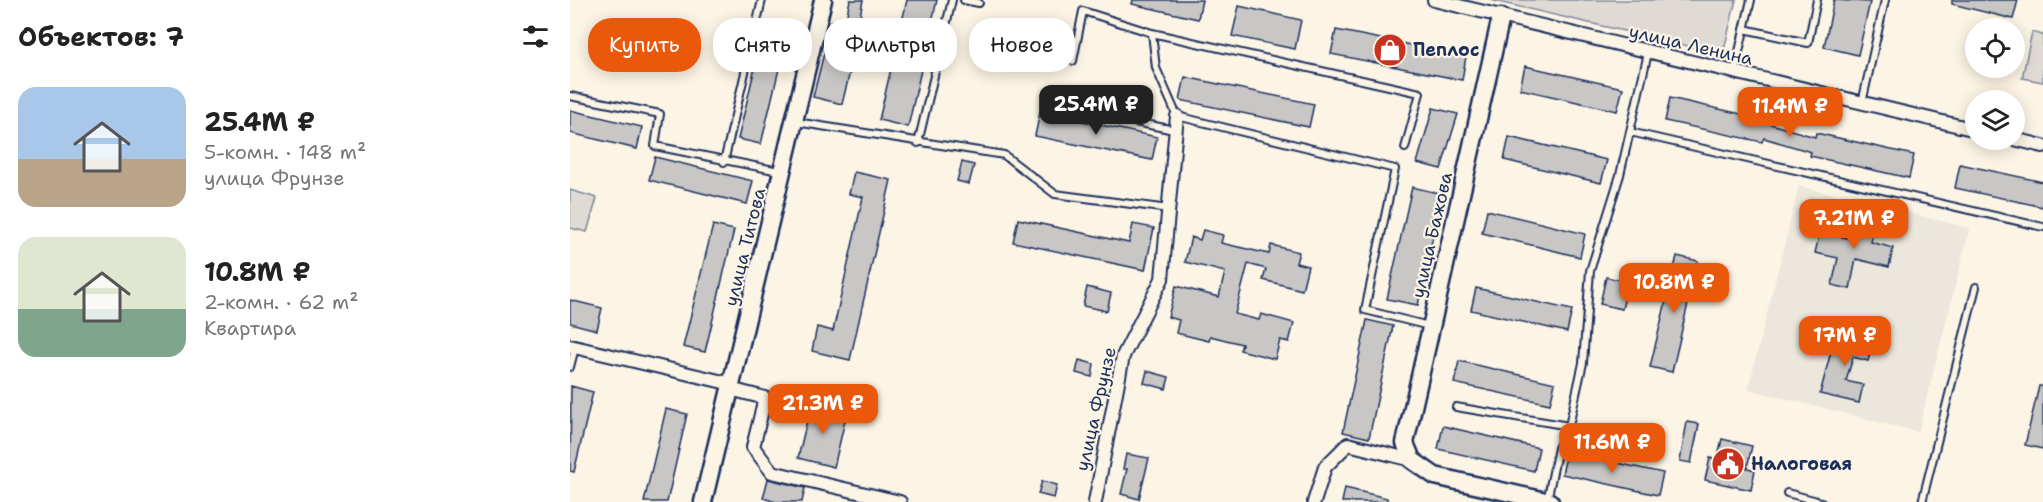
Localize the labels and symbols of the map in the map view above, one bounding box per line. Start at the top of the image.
street label: улица Ленина [1627,19,1755,71]
shop icon: Пеплос [1372,32,1408,68]
place label: Пеплос [1413,38,1479,62]
pin: 25.4M ₽ [1041,85,1151,136]
pin: 11.4M ₽ [1735,87,1845,138]
street label: улица Бажова [1406,170,1458,300]
street label: улица Титова [719,185,771,309]
pin: 7.21M ₽ [1799,199,1909,250]
pin: 10.8M ₽ [1619,263,1729,314]
pin: 17M ₽ [1803,316,1887,367]
street label: улица Фрунзе [1070,345,1122,473]
pin: 21.3M ₽ [768,384,878,435]
pin: 11.6M ₽ [1557,423,1667,474]
public building icon: Налоговая [1710,446,1746,482]
place label: Налоговая [1751,452,1852,476]

